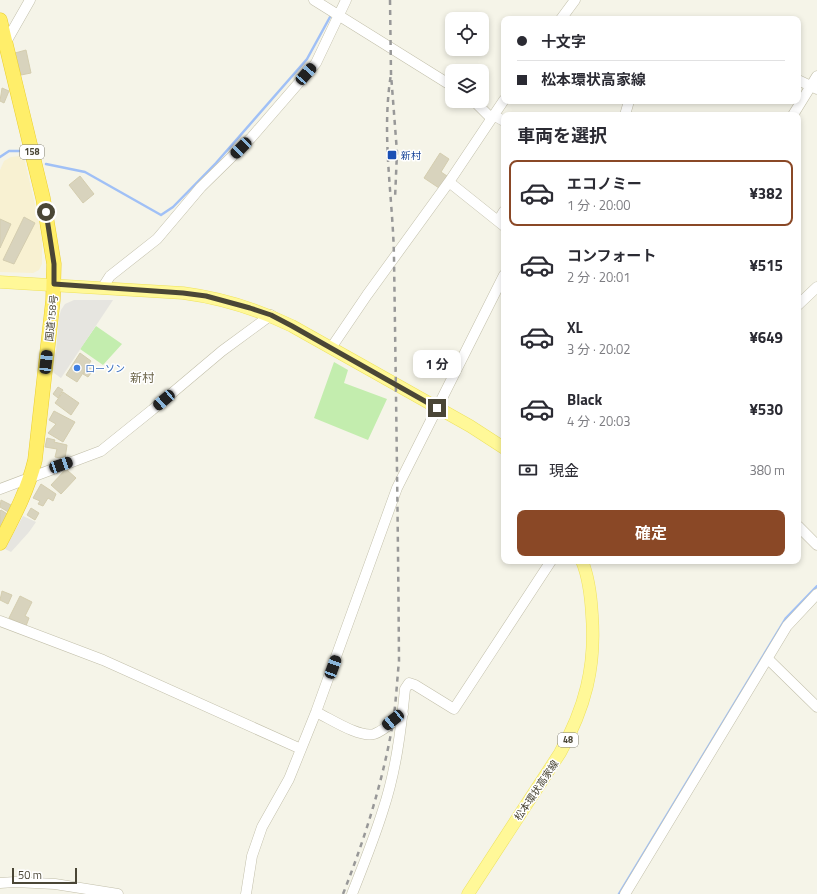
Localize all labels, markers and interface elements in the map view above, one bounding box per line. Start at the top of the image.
map controls [445,12,489,108]
button: locate [445,12,489,56]
text: 十文字 [541,30,586,53]
car [294,61,318,87]
button: layers [445,64,489,108]
text: 松本環状高家線 [541,68,646,91]
text: 車両を選択 [517,122,607,149]
car [228,135,254,161]
road number: 158 [20,145,44,159]
place label: 新村 [401,148,421,163]
marker: 新村 [386,149,398,161]
text: エコノミー [567,172,642,195]
icon: car [519,175,555,211]
text: ¥382 [749,182,783,205]
text: 1 分 · 20:00 [567,195,631,215]
route start [37,203,55,221]
text: コンフォート [567,244,657,267]
icon: car [519,247,555,283]
text: ¥515 [749,254,783,277]
text: 2 分 · 20:01 [567,267,631,287]
street label: 国道158号 [42,294,61,342]
text: XL [567,316,583,339]
icon: car [519,319,555,355]
text: ¥649 [749,326,783,349]
text: 3 分 · 20:02 [567,339,631,359]
car [39,349,53,375]
callout: 1 分 [413,350,461,378]
text: 1 分 [425,354,449,374]
place label: ローソン [85,361,125,376]
marker: ローソン [72,363,82,373]
district label: 新村 [130,368,155,387]
car [151,388,177,412]
text: Black [567,388,602,411]
icon: car [519,391,555,427]
text: ¥530 [749,398,783,421]
route end [428,399,446,417]
text: 4 分 · 20:03 [567,411,631,431]
car [48,455,74,475]
icon: cash [517,459,539,481]
text: 現金 [549,459,579,482]
text: 380 m [749,460,785,480]
button: 確定 [517,510,785,556]
car [323,654,343,680]
car [380,708,406,732]
road number: 48 [558,733,578,747]
street label: 松本環状高家線 [511,757,562,823]
scale bar [12,866,77,885]
text: 50 m [18,867,42,883]

